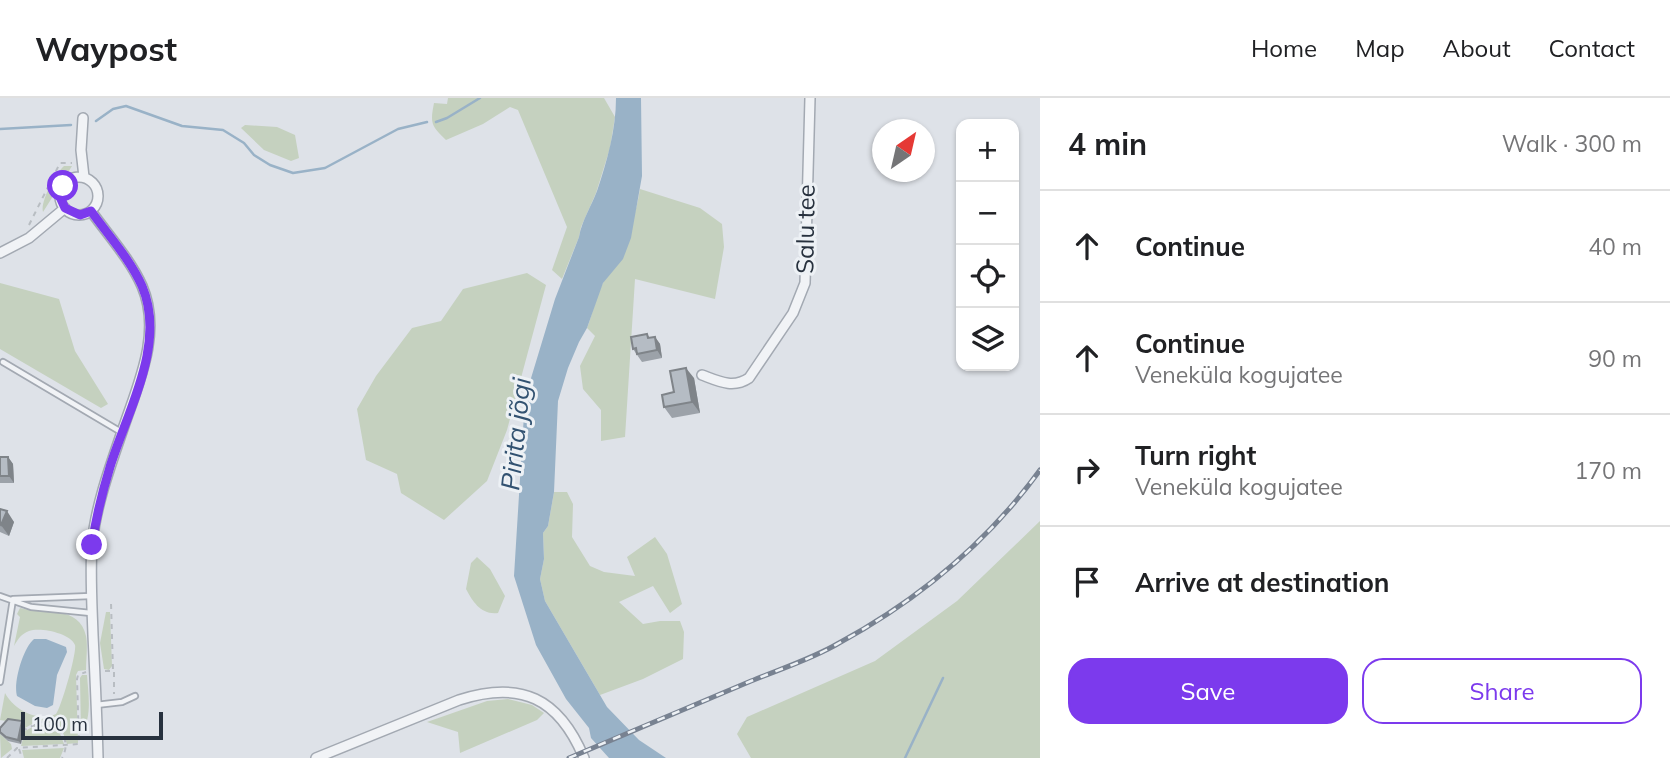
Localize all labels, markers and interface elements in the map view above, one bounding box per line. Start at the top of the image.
text: Waypost [35,28,177,69]
text: Home [1251,33,1317,63]
text: Map [1355,33,1405,63]
text: About [1443,33,1511,63]
text: Contact [1549,33,1635,63]
north arrow [872,119,935,182]
map controls [956,119,1019,371]
button: + [956,119,1019,182]
text: 4 min [1068,125,1147,163]
text: Walk · 300 m [1502,129,1642,158]
route start [47,170,78,201]
button: − [956,182,1019,245]
street label: Salu tee [789,184,821,274]
icon: ahead [1068,227,1106,265]
text: Continue [1135,230,1245,263]
text: 40 m [1588,232,1642,261]
button: locate [956,245,1019,308]
button: layers [956,308,1019,371]
text: Continue [1135,327,1245,360]
icon: ahead [1068,339,1106,377]
text: 90 m [1588,344,1642,373]
text: Veneküla kogujatee [1135,360,1343,389]
water label: Pirita jõgi [493,375,538,492]
text: Turn right [1135,439,1256,472]
icon: right [1068,451,1106,489]
text: 170 m [1574,456,1642,485]
text: Veneküla kogujatee [1135,472,1343,501]
route end [76,529,107,560]
icon: arrive [1068,563,1106,601]
text: Arrive at destination [1135,566,1390,599]
button: Save [1068,658,1348,724]
button: Share [1362,658,1642,724]
scale bar [21,709,163,741]
text: 100 m [32,712,88,736]

